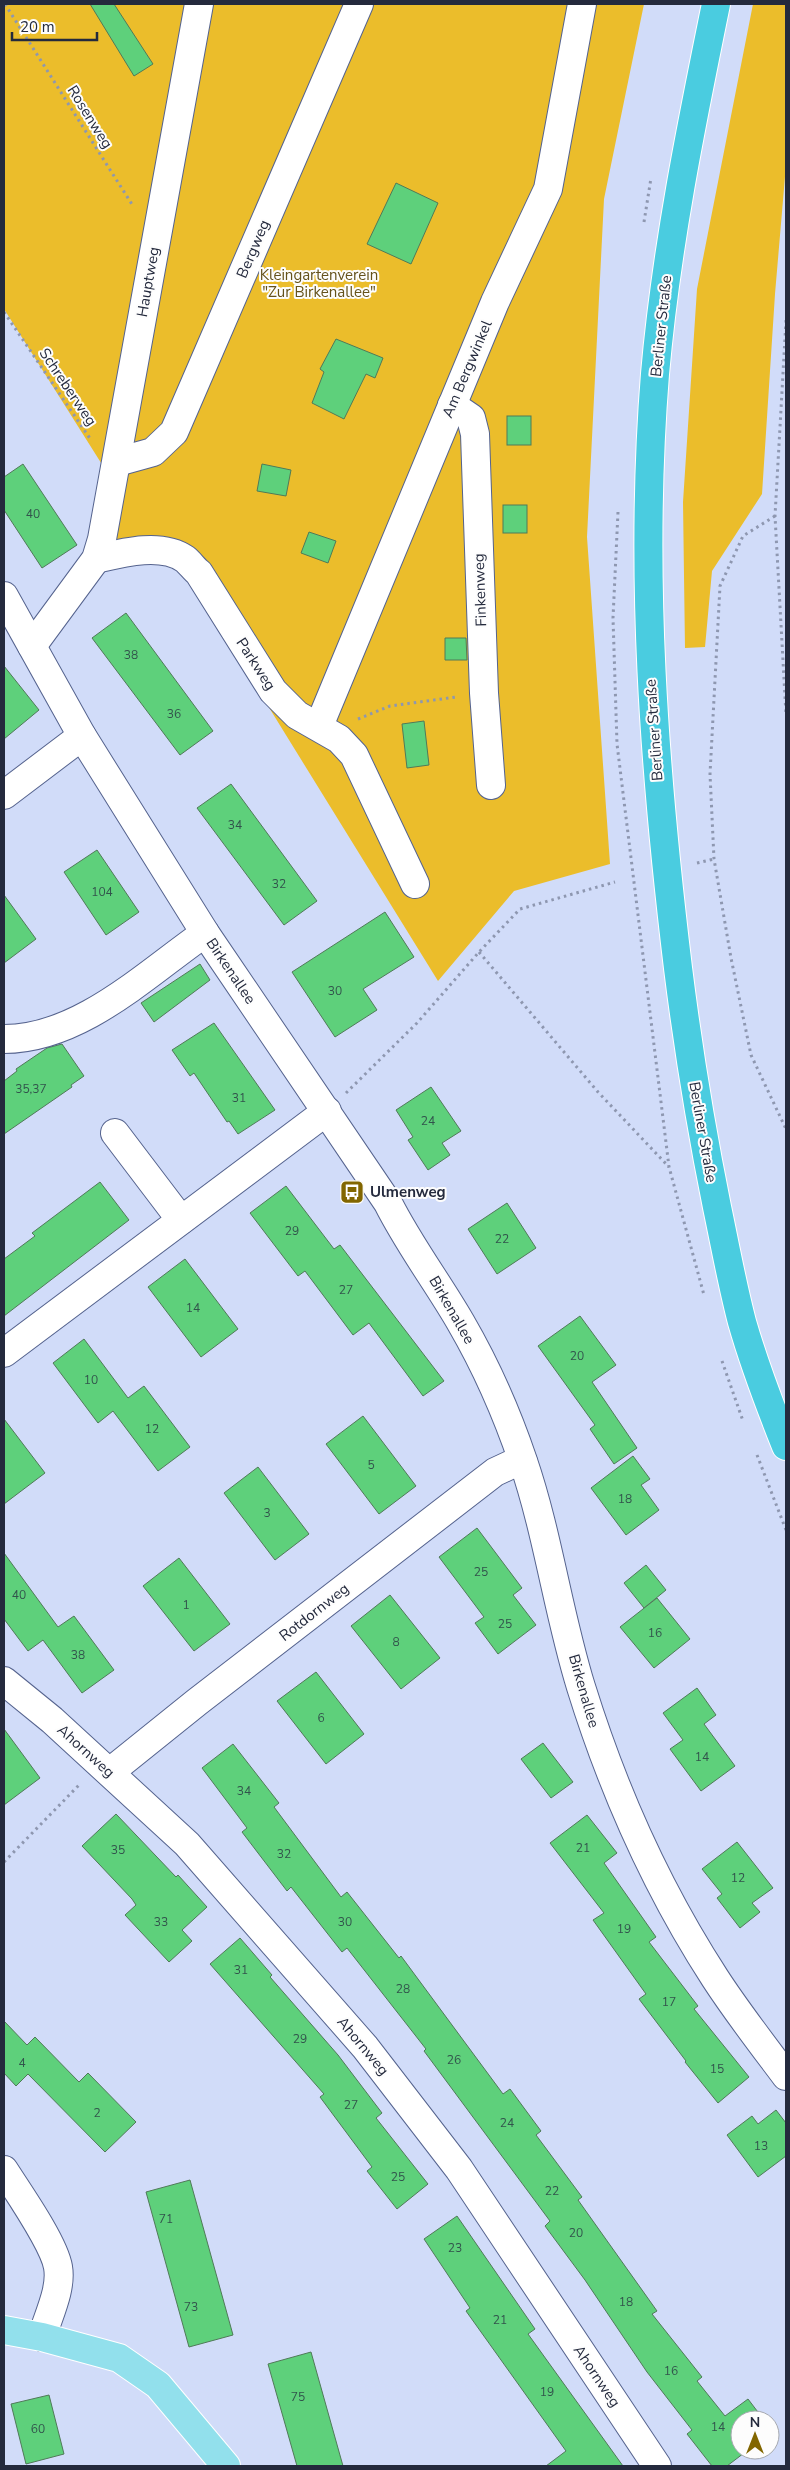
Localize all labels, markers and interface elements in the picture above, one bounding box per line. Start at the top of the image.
scale bar [12,10,98,42]
text: 20 m [20,17,55,37]
street label: Rosenweg [63,82,117,152]
street label: Bergweg [232,217,274,281]
street label: Hauptweg [132,245,164,319]
park label: Kleingartenverein "Zur Birkenallee" [260,265,378,302]
street label: Berliner Straße [646,274,676,378]
street label: Am Bergwinkel [437,317,497,421]
street label: Schreberweg [35,344,101,430]
house number: 40 [26,506,40,522]
street label: Finkenweg [469,553,491,627]
street label: Parkweg [232,634,280,694]
house number: 38 [124,647,138,663]
street label: Berliner Straße [640,678,668,782]
house number: 36 [167,706,181,722]
house number: 34 [228,817,242,833]
house number: 32 [272,876,286,892]
house number: 104 [91,884,113,900]
street label: Birkenallee [202,934,260,1008]
house number: 30 [328,983,342,999]
street label: Berliner Straße [684,1080,722,1184]
house number: 35,37 [15,1081,47,1097]
house number: 31 [232,1090,246,1106]
house number: 24 [421,1113,435,1129]
bus stop icon: Ulmenweg [339,1179,365,1205]
place label: Ulmenweg [370,1182,446,1202]
house number: 29 [285,1223,299,1239]
house number: 22 [495,1231,509,1247]
street label: Birkenallee [424,1272,480,1348]
house number: 27 [339,1282,353,1298]
house number: 14 [186,1300,200,1316]
house number: 20 [570,1348,584,1364]
house number: 10 [84,1372,98,1388]
house number: 12 [145,1421,159,1437]
house number: 5 [367,1457,375,1473]
house number: 18 [618,1491,632,1507]
house number: 3 [263,1505,271,1521]
house number: 25 [474,1564,488,1580]
street label: Rotdornweg [275,1578,353,1646]
house number: 40 [12,1587,26,1603]
house number: 1 [182,1597,190,1613]
house number: 25 [498,1616,512,1632]
house number: 16 [648,1625,662,1641]
house number: 8 [392,1634,400,1650]
house number: 38 [71,1647,85,1663]
street label: Birkenallee [564,1652,604,1730]
house number: 6 [317,1710,325,1726]
street label: Ahornweg [53,1720,119,1782]
house number: 14 [695,1749,709,1765]
house number: 34 [237,1783,251,1799]
house number: 21 [576,1840,590,1856]
house number: 35 [111,1842,125,1858]
house number: 32 [277,1846,291,1862]
house number: 12 [731,1870,745,1886]
house number: 33 [154,1914,168,1930]
house number: 30 [338,1914,352,1930]
house number: 19 [617,1921,631,1937]
house number: 31 [234,1962,248,1978]
house number: 28 [396,1981,410,1997]
house number: 17 [662,1994,676,2010]
street label: Ahornweg [333,2012,393,2080]
house number: 29 [293,2031,307,2047]
house number: 26 [447,2052,461,2068]
house number: 4 [18,2055,26,2071]
house number: 15 [710,2061,724,2077]
house number: 27 [344,2097,358,2113]
house number: 2 [93,2105,101,2121]
house number: 24 [500,2115,514,2131]
house number: 13 [754,2138,768,2154]
house number: 25 [391,2169,405,2185]
house number: 22 [545,2183,559,2199]
house number: 71 [159,2211,173,2227]
house number: 20 [569,2225,583,2241]
house number: 23 [448,2240,462,2256]
house number: 18 [619,2294,633,2310]
house number: 73 [184,2299,198,2315]
house number: 21 [493,2312,507,2328]
street label: Ahornweg [569,2341,625,2411]
house number: 16 [664,2363,678,2379]
house number: 19 [540,2384,554,2400]
house number: 75 [291,2389,305,2405]
north arrow [730,2410,780,2460]
text: N [750,2413,760,2432]
house number: 14 [711,2419,725,2435]
house number: 60 [31,2421,45,2437]

